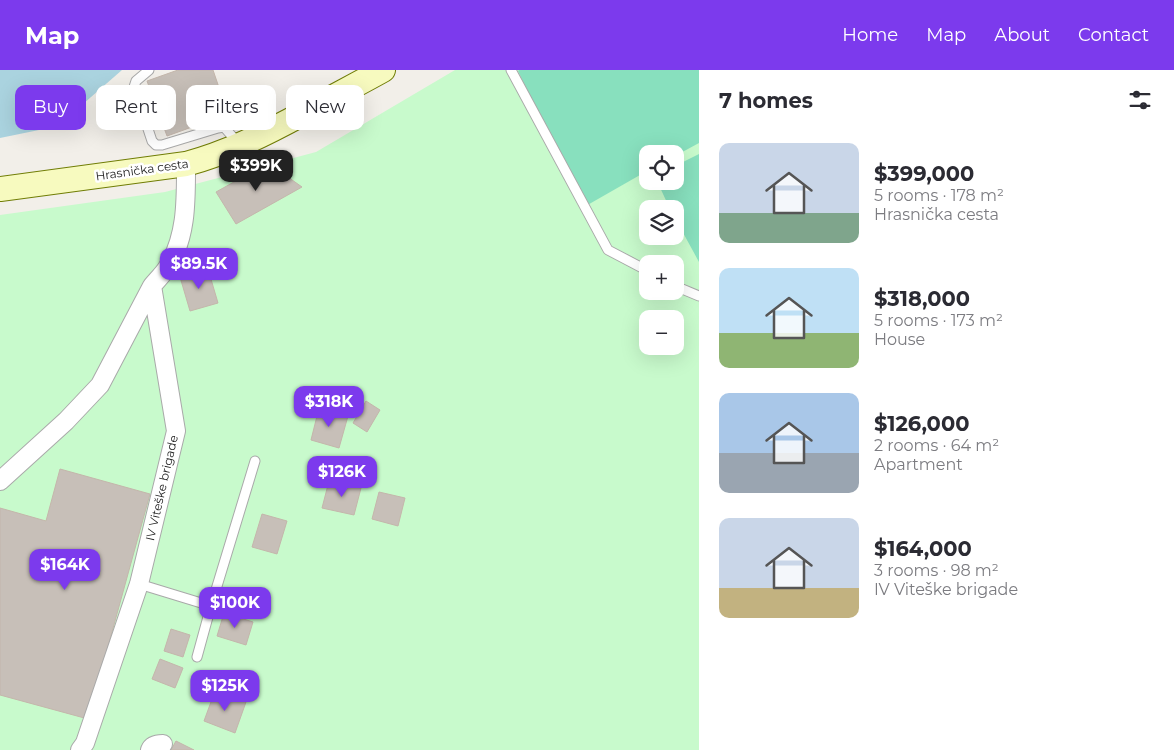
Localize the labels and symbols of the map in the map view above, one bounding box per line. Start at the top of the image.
pin: $399K [221,150,291,192]
street label: Hrasnička cesta [94,156,189,183]
pin: $89.5K [158,248,240,290]
pin: $318K [294,386,364,428]
street label: IV Viteške brigade [142,434,181,542]
pin: $126K [307,456,377,498]
pin: $164K [30,548,100,591]
pin: $100K [200,586,270,629]
pin: $125K [190,670,260,712]

